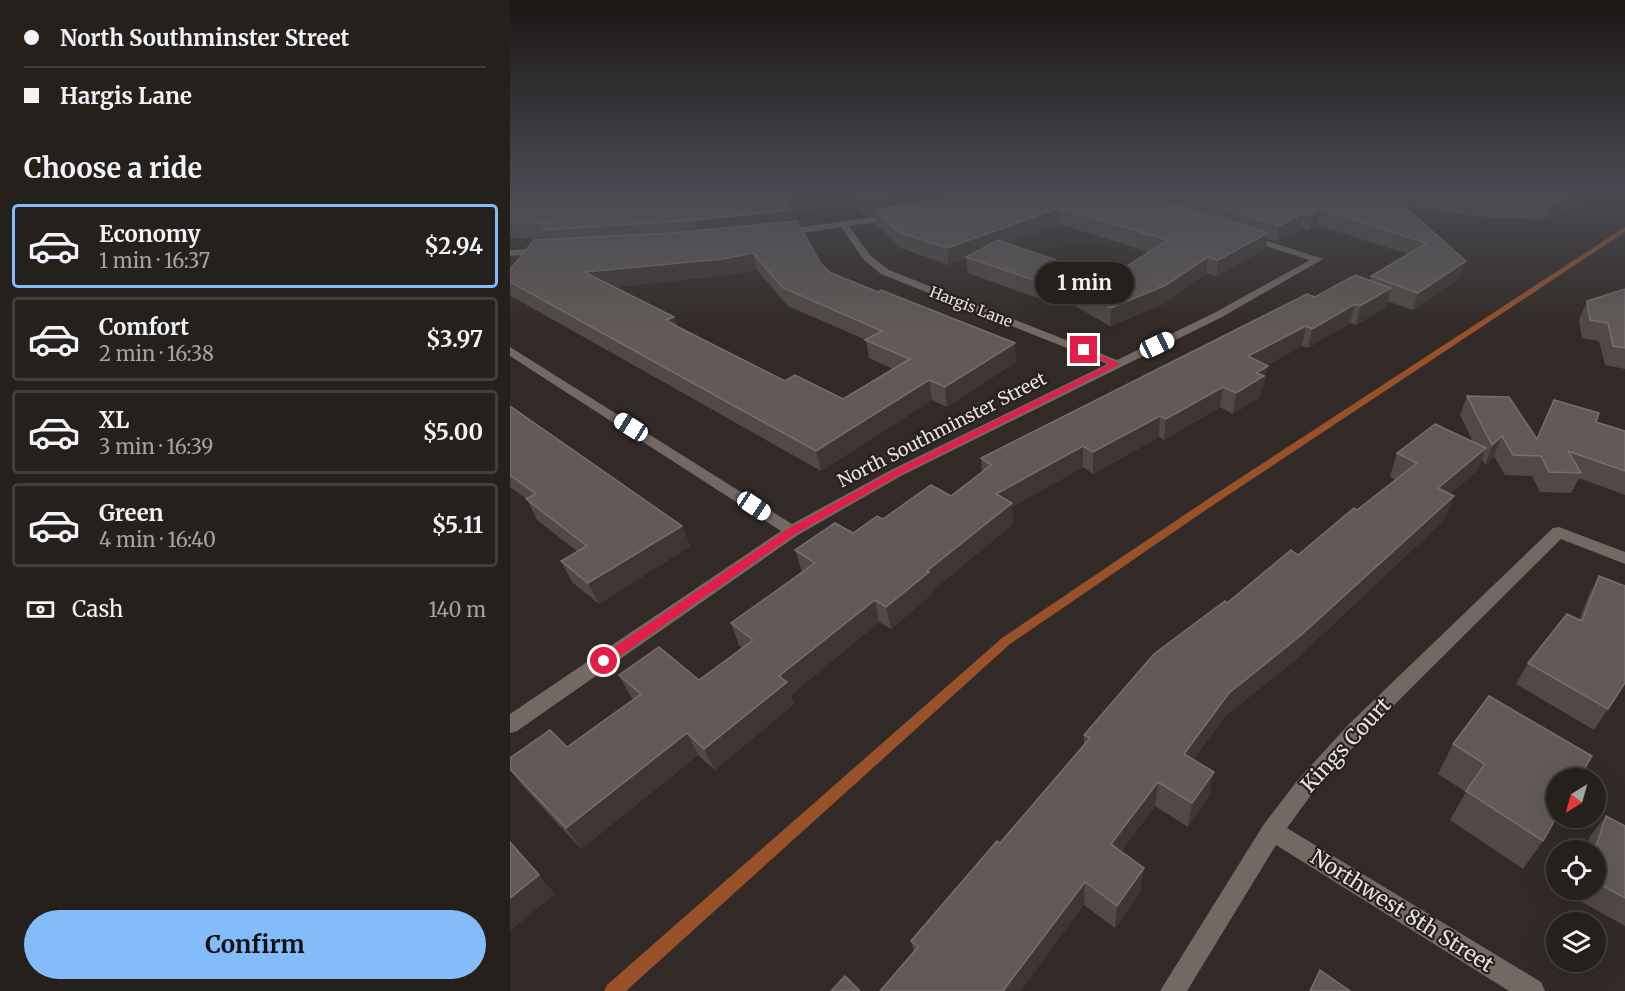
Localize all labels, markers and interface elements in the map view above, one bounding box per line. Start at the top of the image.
text: North Southminster Street [60,24,349,52]
text: Hargis Lane [60,82,192,110]
text: Choose a ride [24,151,202,185]
icon: car [27,219,81,273]
text: Economy [99,220,200,248]
text: $2.94 [424,232,483,260]
text: 1 min · 16:37 [99,248,210,273]
callout: 1 min [1034,263,1134,305]
text: 1 min [1057,270,1112,295]
street label: Hargis Lane [927,282,1015,331]
icon: car [27,312,81,366]
text: Comfort [99,313,189,341]
text: $3.97 [426,325,483,353]
car [1137,329,1177,361]
route end [1070,336,1097,363]
text: 2 min · 16:38 [99,341,214,366]
street label: North Southminster Street [834,367,1050,492]
icon: car [27,405,81,459]
text: XL [99,406,129,434]
car [611,410,651,444]
text: $5.00 [423,418,483,446]
text: 3 min · 16:39 [99,434,213,459]
car [734,488,774,524]
icon: car [27,498,81,552]
text: Green [99,499,163,527]
text: $5.11 [432,511,483,539]
text: 4 min · 16:40 [99,527,216,552]
icon: cash [24,593,57,626]
text: Cash [72,595,123,623]
text: 140 m [429,597,486,622]
route start [590,647,617,674]
street label: Kings Court [1295,692,1396,798]
north arrow [1546,768,1606,828]
map controls [1546,768,1606,972]
button: locate [1546,840,1606,900]
street label: Northwest 8th Street [1306,843,1499,978]
button: Confirm [24,910,486,979]
button: layers [1546,912,1606,972]

